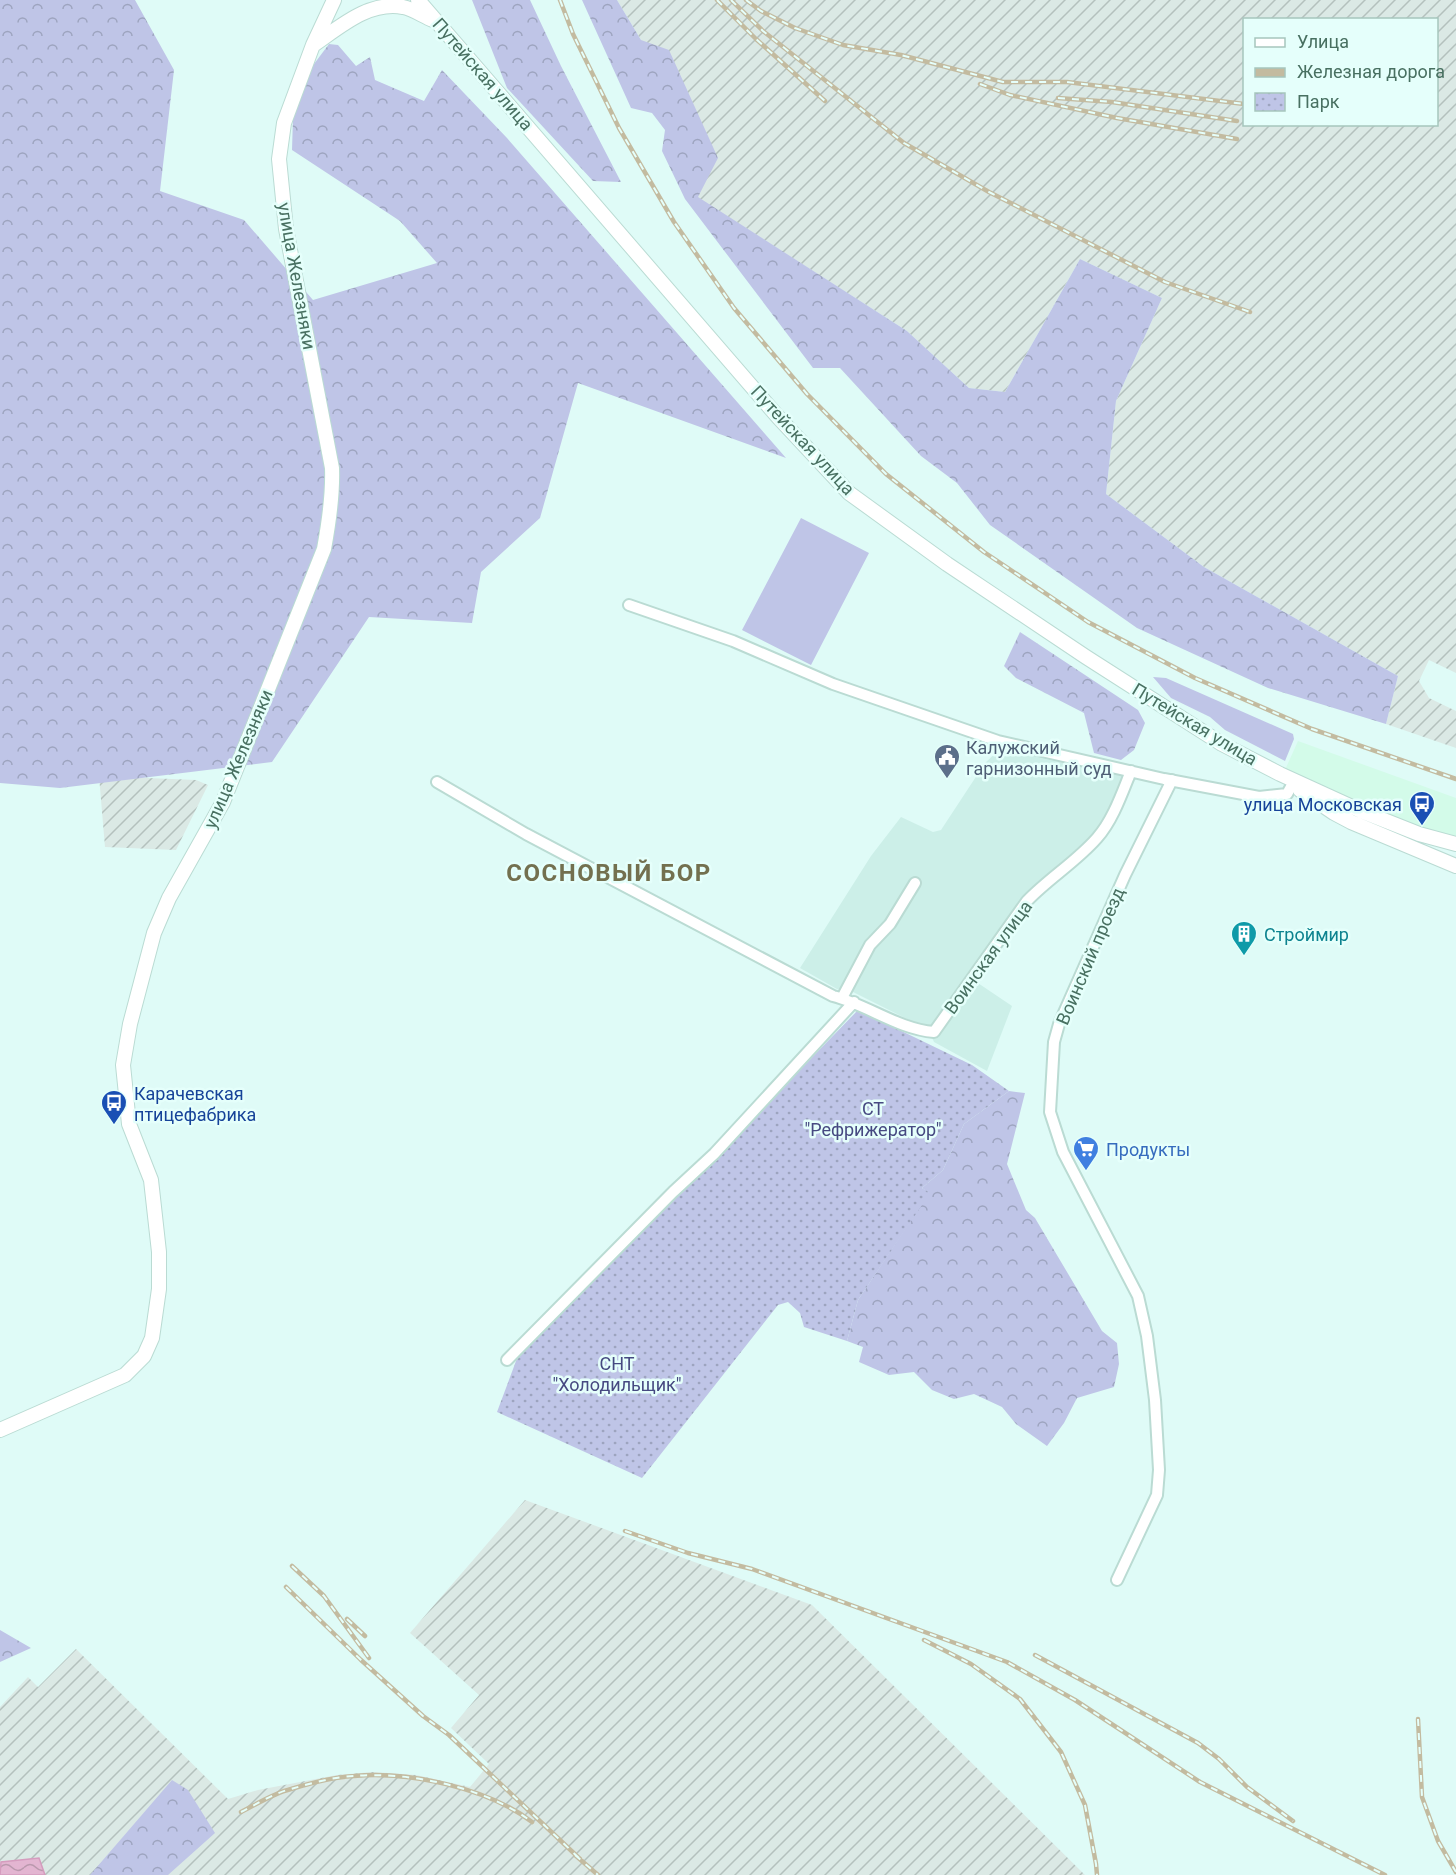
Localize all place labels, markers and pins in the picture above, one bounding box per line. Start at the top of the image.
place label: Калужский гарнизонный суд [966,737,1112,779]
public building icon: Калужский гарнизонный суд [932,742,962,780]
bus stop icon: улица Московская [1407,789,1437,827]
place label: улица Московская [1244,794,1402,815]
building icon: Строймир [1229,919,1259,957]
place label: Строймир [1264,924,1349,945]
place label: Карачевская птицефабрика [134,1083,256,1125]
bus stop icon: Карачевская птицефабрика [99,1088,129,1126]
supermarket icon: Продукты [1071,1134,1101,1172]
place label: Продукты [1106,1139,1190,1160]

